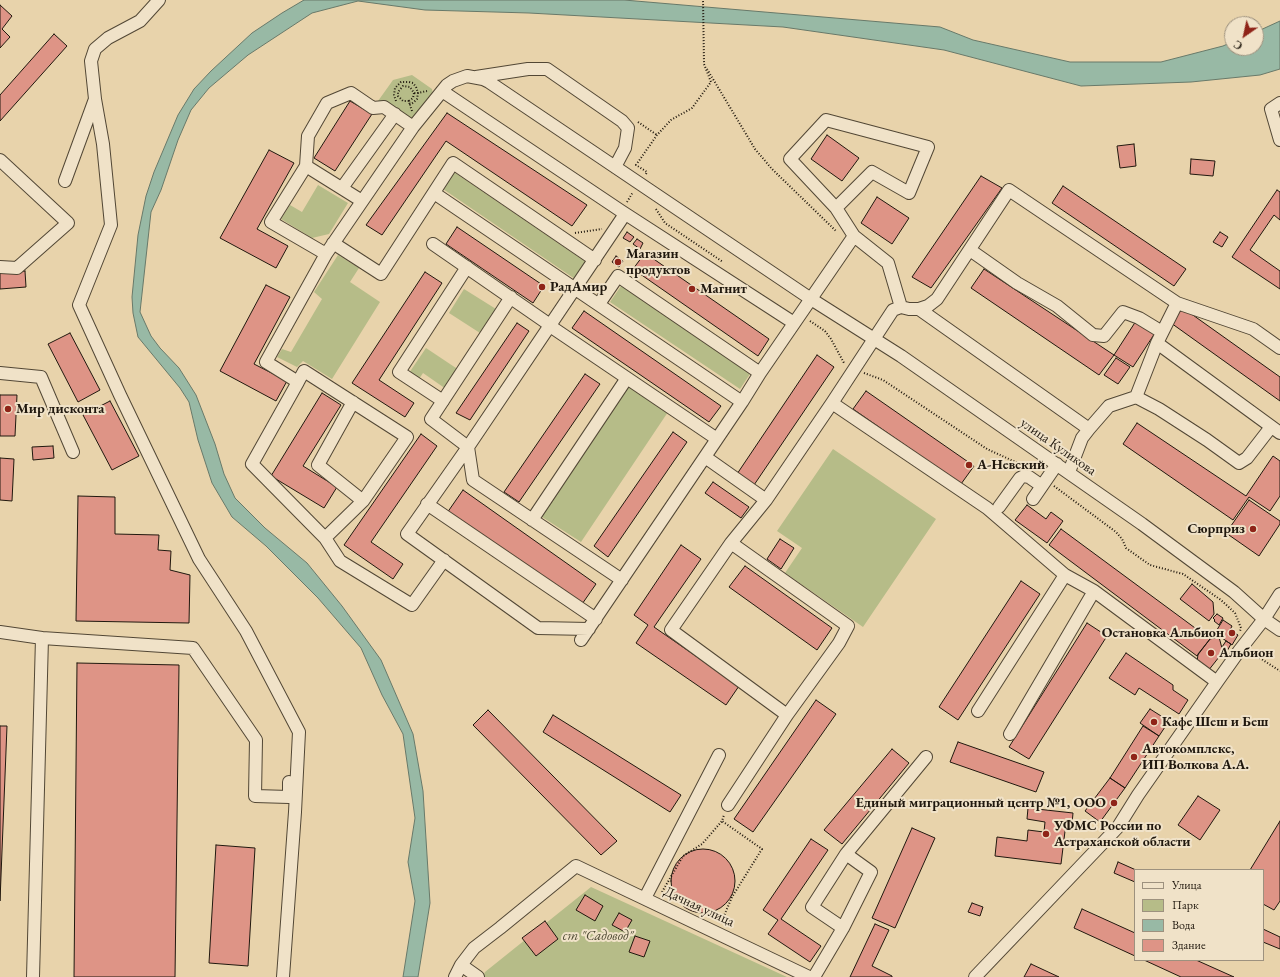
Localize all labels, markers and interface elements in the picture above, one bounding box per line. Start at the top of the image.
north arrow [1224,16,1264,56]
text: С [1231,37,1245,53]
place label: Магазин продуктов [626,246,690,278]
marker: Магазин продуктов [613,257,623,267]
place label: РадАмир [550,279,607,295]
place label: Магнит [700,281,747,297]
marker: РадАмир [537,282,547,292]
marker: Магнит [687,284,697,294]
place label: Мир дисконта [16,401,104,417]
marker: Мир дисконта [3,404,13,414]
street label: улица Куликова [1017,415,1099,479]
place label: А-Невский [977,457,1045,473]
marker: А-Невский [964,460,974,470]
place label: Сюрприз [1187,521,1245,537]
marker: Сюрприз [1248,524,1258,534]
place label: Остановка Альбион [1102,625,1224,641]
marker: Остановка Альбион [1227,628,1237,638]
place label: Альбион [1219,645,1273,661]
marker: Альбион [1206,648,1216,658]
place label: Кафе Шеш и Беш [1162,714,1268,730]
marker: Кафе Шеш и Беш [1149,717,1159,727]
place label: Автокомплекс, ИП Волкова А.А. [1142,741,1249,774]
marker: Автокомплекс, ИП Волкова А.А. [1129,752,1139,762]
place label: Единый миграционный центр №1, ООО [856,795,1106,811]
marker: Единый миграционный центр №1, ООО [1109,798,1119,808]
place label: УФМС России по Астраханской области [1054,818,1191,850]
marker: УФМС России по Астраханской области [1041,829,1051,839]
legend [1134,869,1264,961]
text: Улица [1172,877,1202,893]
street label: Дачная улица [661,883,737,931]
text: Парк [1172,897,1199,913]
text: Вода [1172,917,1195,933]
park label: ст "Садовод" [563,928,633,944]
text: Здание [1172,937,1206,953]

